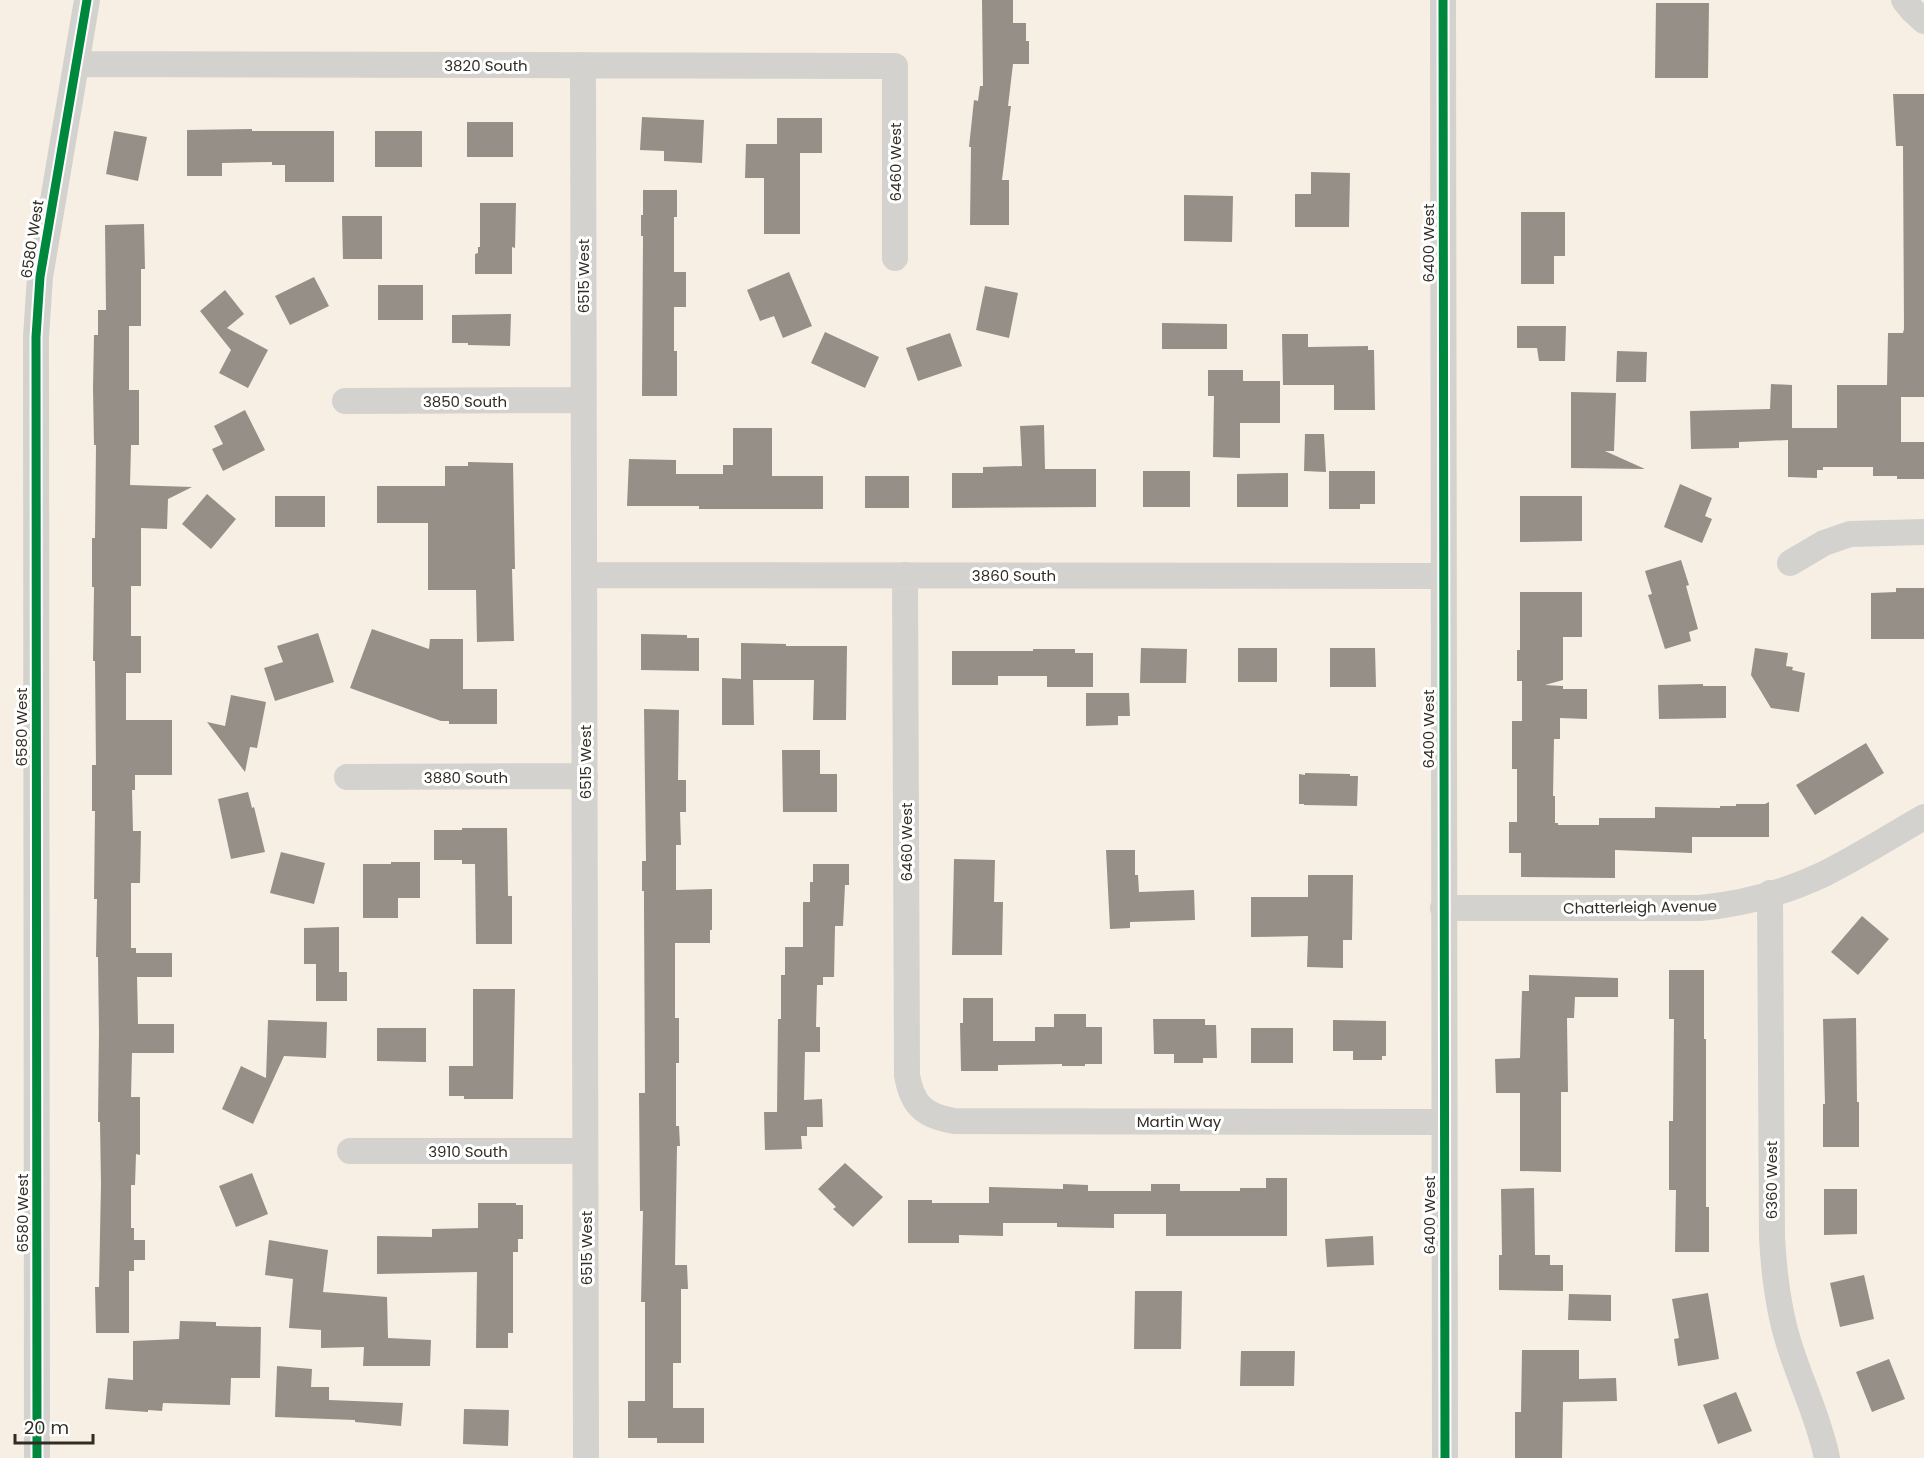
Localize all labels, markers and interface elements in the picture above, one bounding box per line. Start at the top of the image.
street label: 3820 South [444,55,528,76]
street label: 6460 West [885,122,906,202]
street label: 6580 West [15,198,49,280]
street label: 6400 West [1418,203,1439,283]
street label: 6515 West [573,239,594,313]
street label: 3850 South [423,391,507,412]
street label: 3860 South [972,565,1056,586]
street label: 6580 West [11,687,32,767]
street label: 6400 West [1418,689,1439,769]
street label: 6515 West [575,725,596,799]
street label: 3880 South [424,767,508,788]
street label: 6460 West [896,802,917,882]
street label: Chatterleigh Avenue [1563,895,1717,919]
street label: Martin Way [1137,1111,1222,1132]
street label: 3910 South [428,1141,508,1162]
street label: 6360 West [1761,1141,1782,1219]
street label: 6580 West [12,1173,33,1253]
street label: 6400 West [1419,1175,1440,1255]
street label: 6515 West [576,1211,597,1285]
scale bar [15,1407,93,1445]
text: 20 m [24,1415,69,1440]

